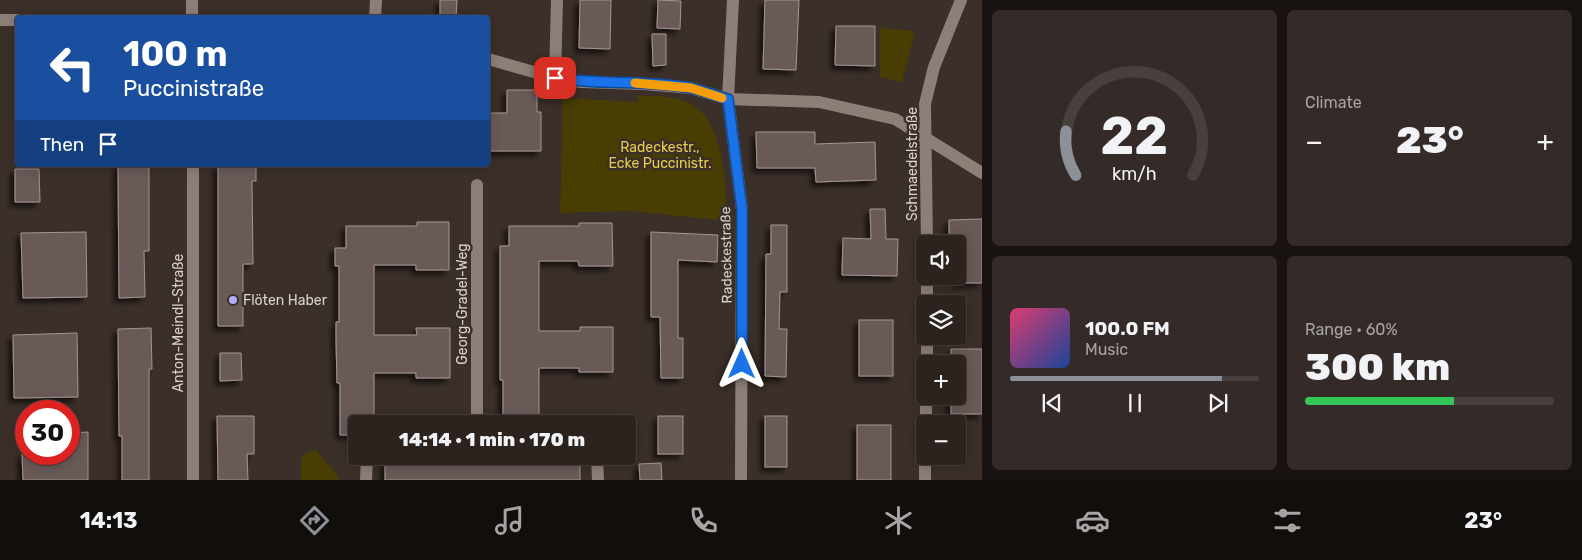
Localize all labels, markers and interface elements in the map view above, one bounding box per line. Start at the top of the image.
text: 100 m [123,33,228,75]
icon: left [40,35,105,100]
pin [534,57,576,99]
icon: arrive [541,64,569,92]
text: Puccinistraße [123,75,264,102]
text: Climate [1305,93,1362,112]
text: 22 [1101,105,1168,167]
street label: Schmaedelstraße [904,107,921,221]
text: 23° [1396,117,1464,163]
text: − [1305,125,1323,158]
text: + [1537,125,1554,158]
icon: arrive [94,130,122,158]
text: Then [40,133,84,156]
park label: Radeckestr., Ecke Puccinistr. [608,139,712,172]
text: km/h [1112,163,1157,184]
street label: Radeckestraße [717,206,736,304]
map controls [916,235,966,465]
button: sound [916,235,966,285]
street label: Georg-Gradel-Weg [454,243,471,365]
street label: Anton-Meindl-Straße [170,253,187,392]
place label: Flöten Haber [243,292,328,309]
marker: Flöten Haber [227,294,239,306]
button: layers [916,295,966,345]
text: 100.0 FM [1085,317,1170,340]
text: Range · 60% [1305,320,1398,339]
position arrow [715,337,767,389]
text: Music [1085,340,1128,359]
text: 300 km [1305,344,1450,390]
button: + [916,355,966,405]
icon: previous [1038,389,1066,417]
icon: pause [1121,389,1149,417]
icon: next [1204,389,1232,417]
speed limit sign: 30 [15,400,80,465]
button: − [916,415,966,465]
text: 14:14 · 1 min · 170 m [399,428,585,451]
icon: directions [297,503,332,538]
icon: music [492,503,527,538]
icon: phone [686,503,721,538]
icon: climate [881,503,916,538]
icon: car [1075,503,1110,538]
icon: filters [1270,503,1305,538]
text: 14:13 [80,507,138,534]
text: 23° [1464,507,1502,534]

